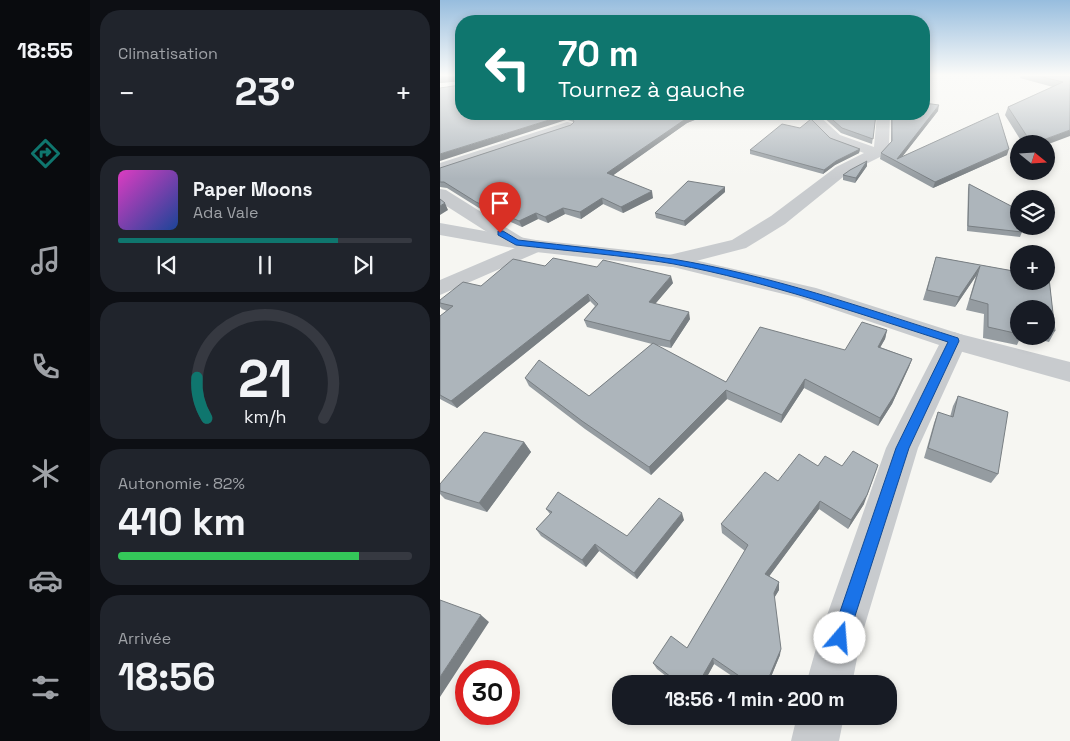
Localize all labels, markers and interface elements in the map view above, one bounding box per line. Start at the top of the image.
text: 70 m [558,32,639,76]
icon: left [475,35,540,100]
text: 18:55 [17,36,73,64]
text: Climatisation [118,43,218,64]
text: 23° [235,68,295,116]
text: − [118,75,135,111]
text: + [395,75,412,111]
text: Tournez à gauche [558,75,745,103]
north arrow [1010,135,1055,180]
map controls [1010,135,1055,345]
icon: directions [28,136,63,171]
text: Paper Moons [193,177,312,202]
pin [479,182,521,233]
icon: arrive [486,189,514,217]
button: layers [1010,190,1055,235]
text: Ada Vale [193,202,258,223]
icon: music [28,243,63,278]
button: + [1010,245,1055,290]
icon: previous [153,251,181,279]
icon: pause [251,251,279,279]
icon: next [349,251,377,279]
button: − [1010,300,1055,345]
text: 21 [238,346,292,412]
icon: phone [28,349,63,384]
text: km/h [244,405,286,428]
icon: climate [28,456,63,491]
text: Autonomie · 82% [118,473,245,494]
text: 410 km [118,498,246,546]
icon: car [28,563,63,598]
position arrow [813,611,865,663]
text: Arrivée [118,628,171,649]
text: 18:56 [118,653,216,701]
speed limit sign: 30 [455,660,520,725]
icon: filters [28,670,63,705]
text: 18:56 · 1 min · 200 m [665,687,844,712]

